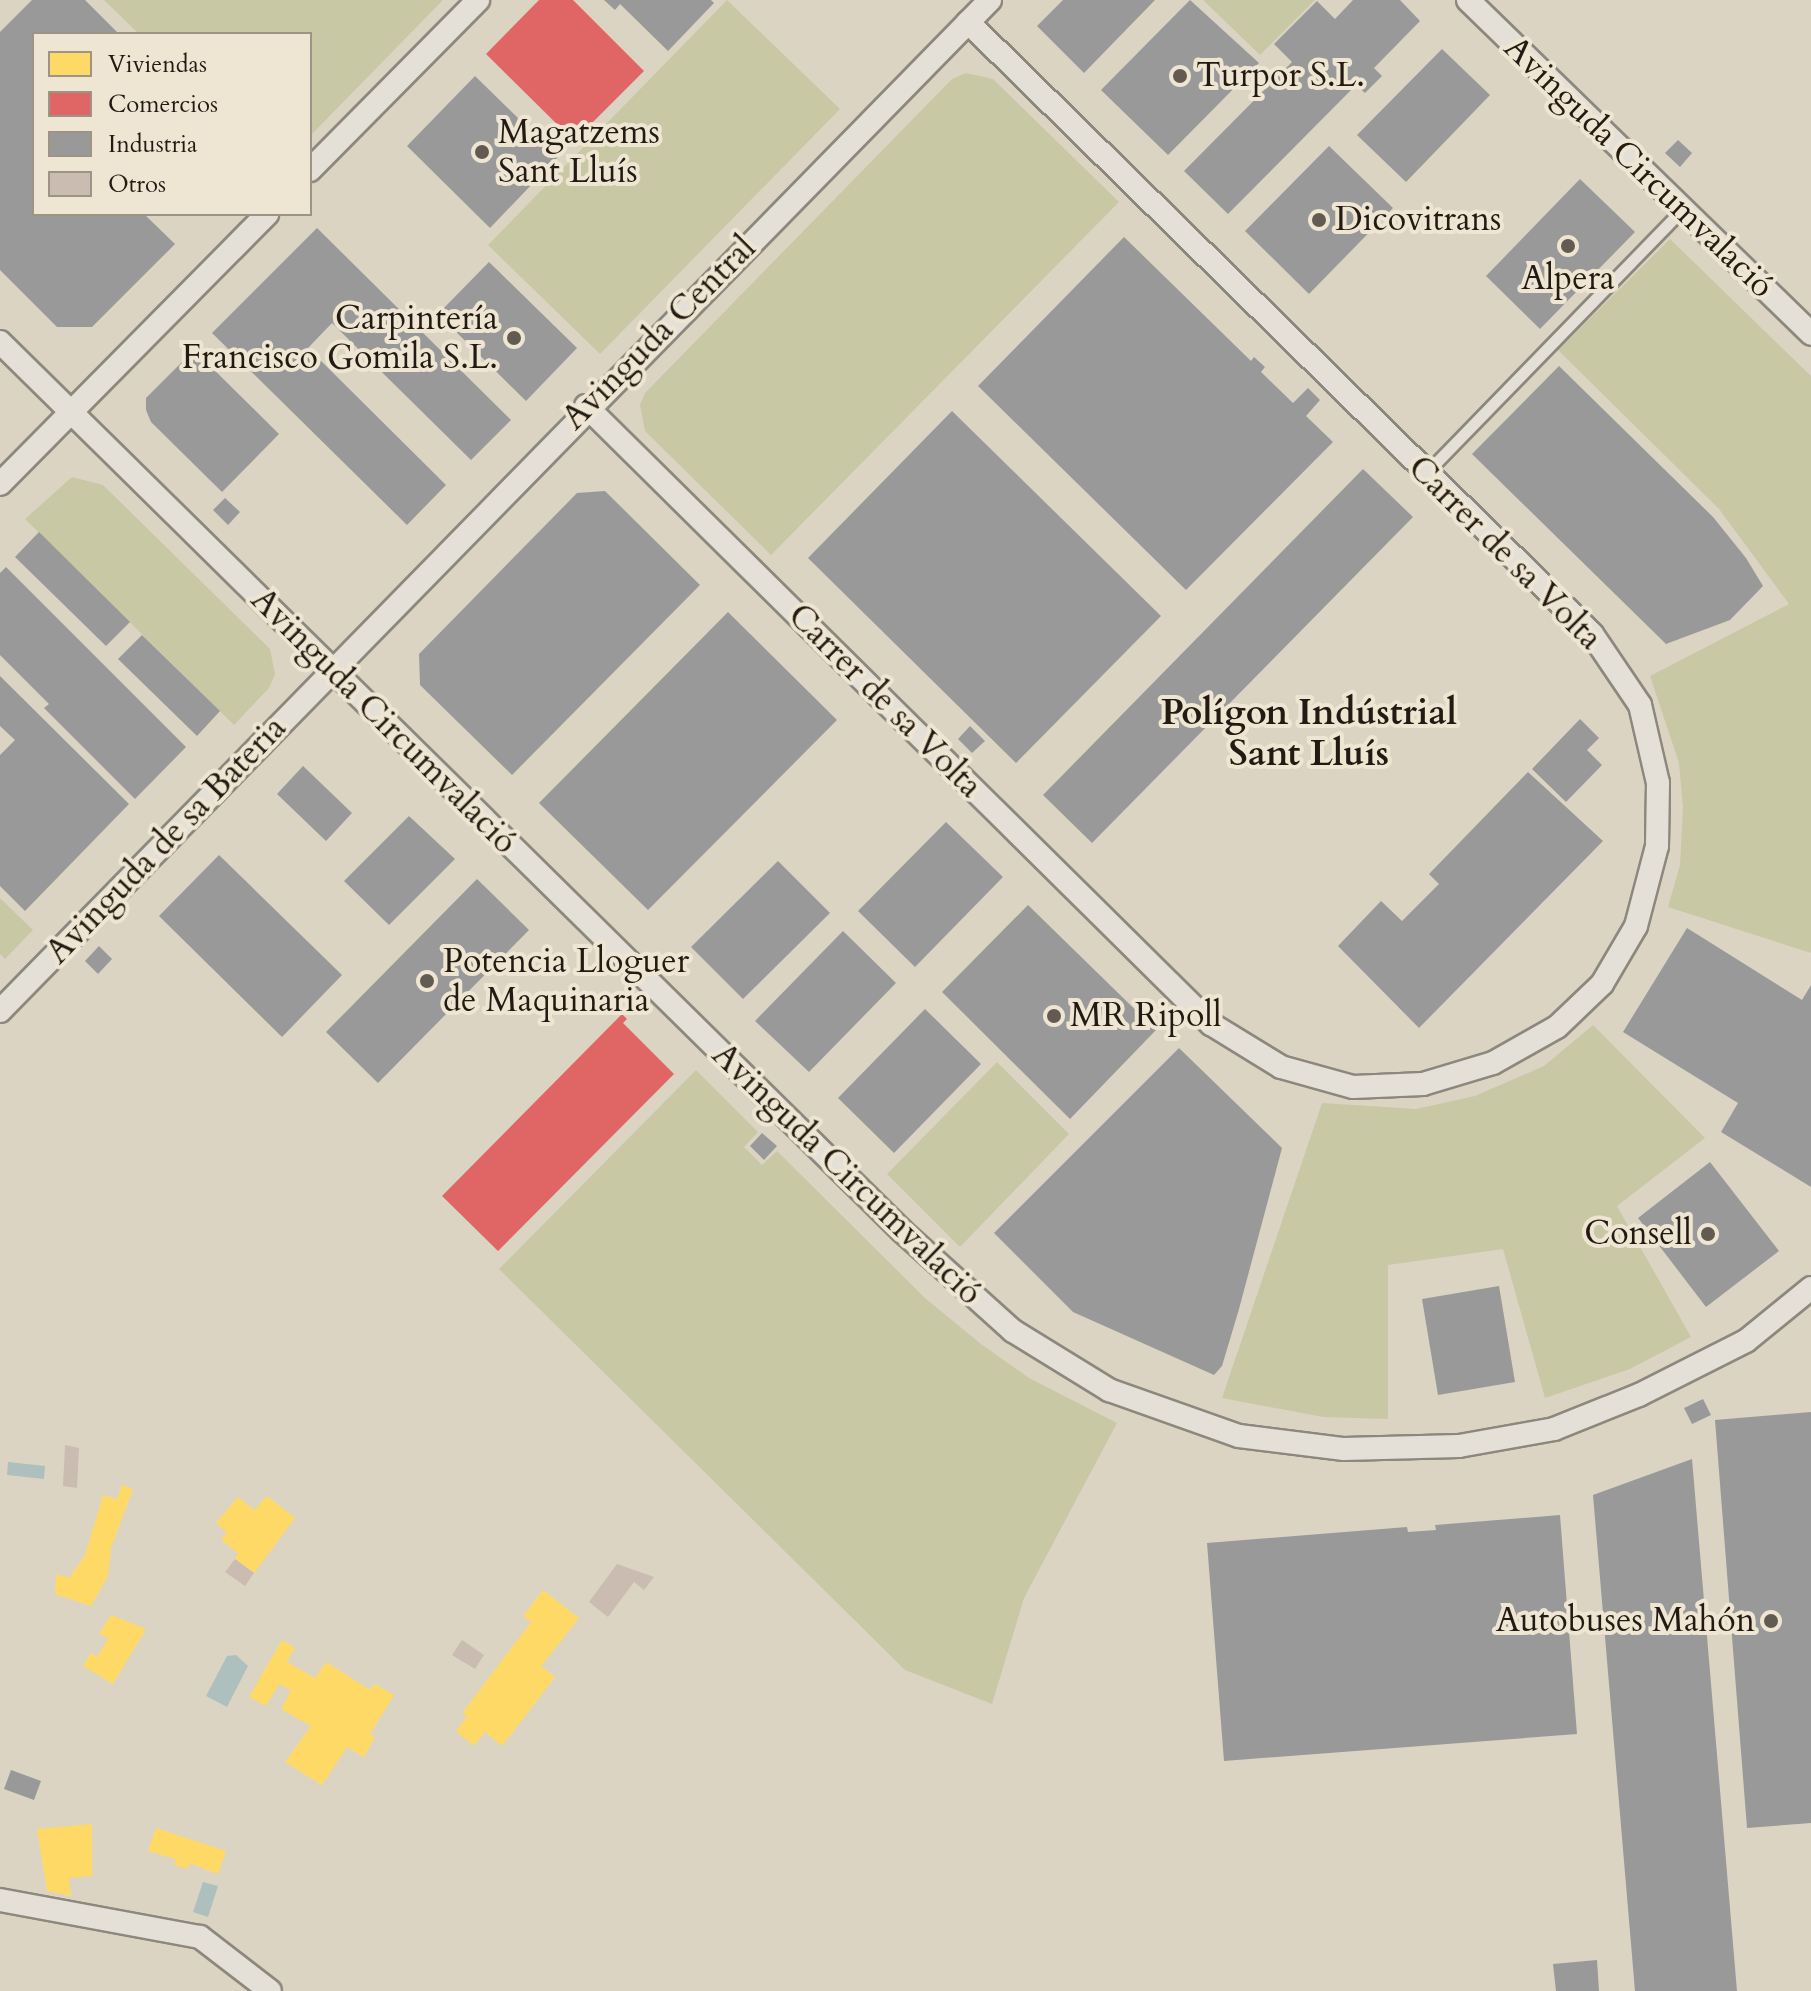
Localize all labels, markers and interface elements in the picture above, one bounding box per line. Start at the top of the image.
street label: Avinguda Circumvalació [1496,27,1782,307]
legend [32,32,312,216]
text: Viviendas [108,48,207,81]
place label: Turpor S.L. [1196,56,1365,96]
marker: Turpor S.L. [1171,67,1189,85]
text: Comercios [108,88,218,121]
place label: Magatzems Sant Lluís [498,112,660,192]
text: Industria [108,128,197,161]
marker: Magatzems Sant Lluís [473,143,491,161]
text: Otros [108,168,166,201]
place label: Dicovitrans [1335,200,1501,240]
marker: Dicovitrans [1310,211,1328,229]
street label: Avinguda Central [554,228,764,438]
marker: Alpera [1559,237,1577,255]
place label: Alpera [1521,259,1615,299]
place label: Carpintería Francisco Gomila S.L. [182,298,498,378]
marker: Carpintería Francisco Gomila S.L. [505,329,523,347]
street label: Carrer de sa Volta [1399,447,1611,659]
street label: Avinguda Circumvalació [242,579,526,863]
street label: Carrer de sa Volta [779,595,991,807]
district label: Polígon Indústrial Sant Lluís [1161,690,1457,775]
street label: Avinguda de sa Bateria [37,708,295,972]
place label: Potencia Lloguer de Maquinaria [443,941,689,1020]
marker: Potencia Lloguer de Maquinaria [418,972,436,990]
place label: MR Ripoll [1070,996,1222,1036]
marker: MR Ripoll [1045,1007,1063,1025]
street label: Avinguda Circumvalació [704,1034,990,1314]
place label: Consell [1584,1214,1692,1254]
marker: Consell [1699,1225,1717,1243]
place label: Autobuses Mahón [1496,1601,1755,1641]
marker: Autobuses Mahón [1762,1612,1780,1630]

